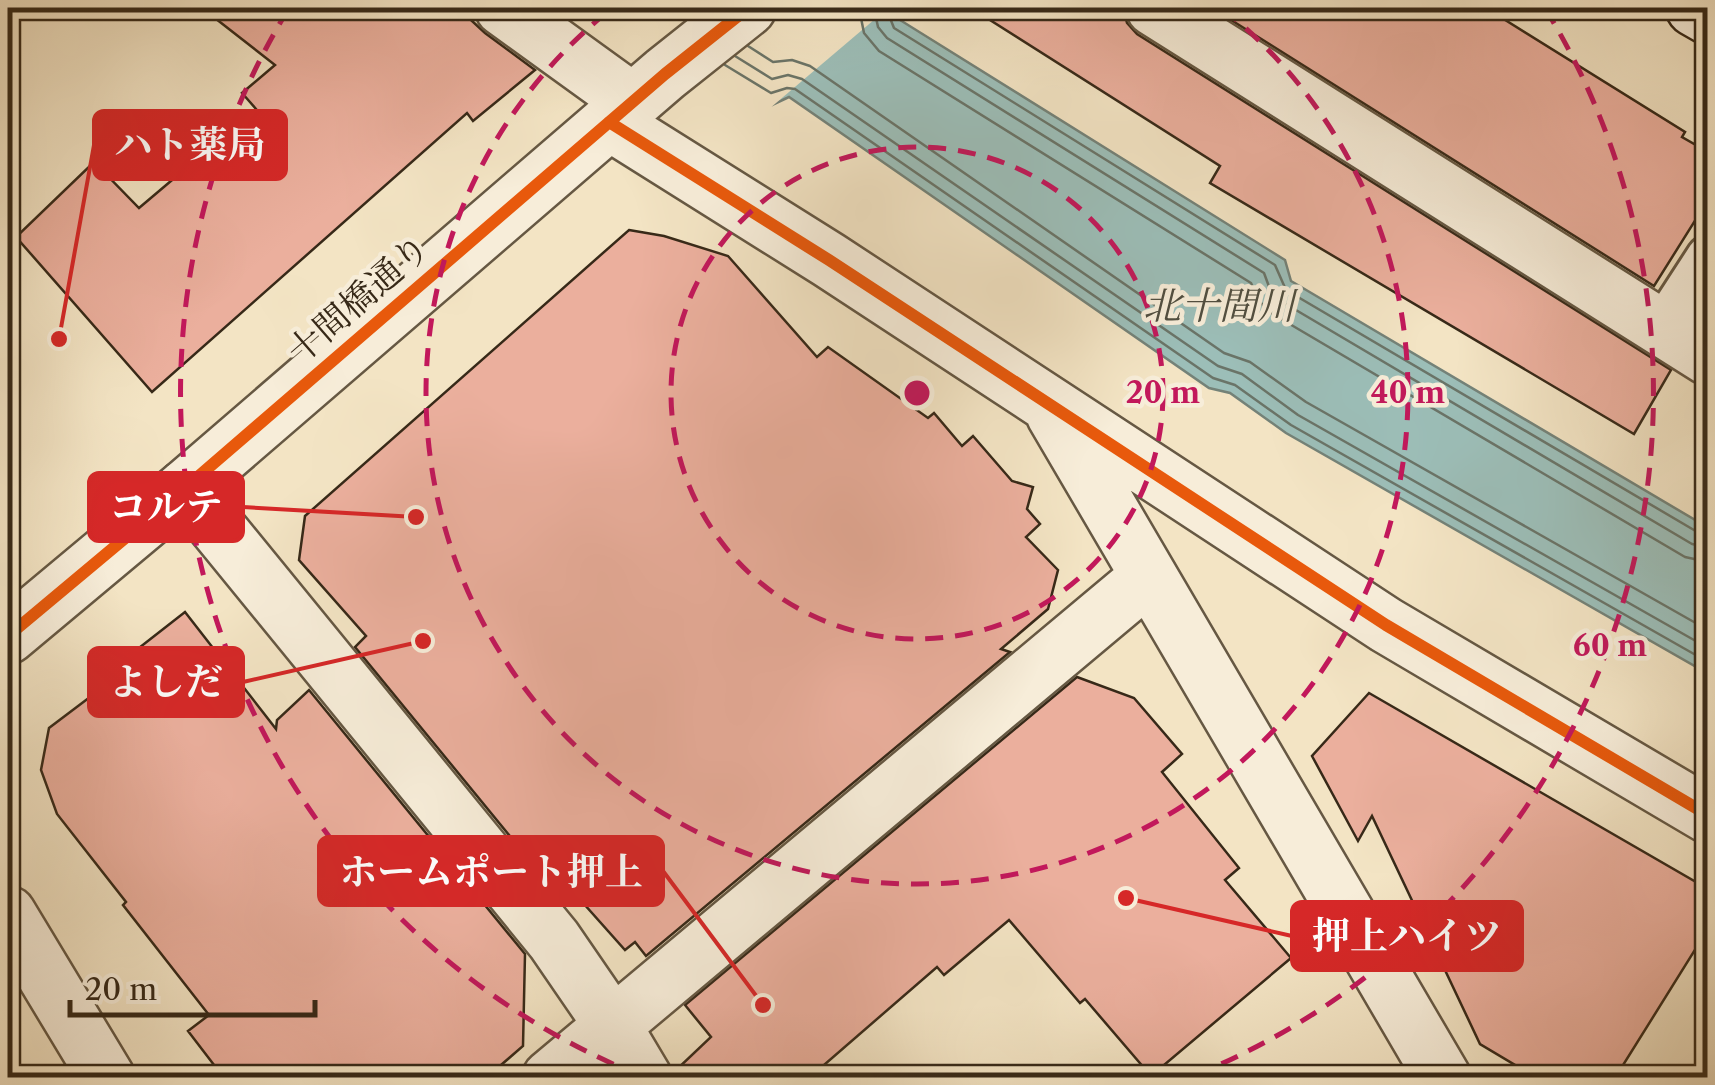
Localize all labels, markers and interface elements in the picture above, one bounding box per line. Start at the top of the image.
callout: ハト薬局 [94,111,286,179]
text: ハト薬局 [114,121,266,168]
street label: 十間橋通り [278,225,438,373]
water label: 北十間川 [1143,282,1299,329]
text: 20 m [1126,374,1200,411]
text: 40 m [1371,374,1445,411]
centre of rings [899,375,935,411]
callout: コルテ [89,473,243,541]
text: コルテ [109,483,223,530]
text: 60 m [1573,627,1647,664]
callout: よしだ [89,648,243,716]
text: よしだ [109,658,223,705]
callout: ホームポート押上 [319,837,663,905]
text: ホームポート押上 [339,848,643,895]
callout: 押上ハイツ [1292,902,1522,970]
text: 押上ハイツ [1312,912,1502,959]
scale bar [70,955,315,1017]
text: 20 m [85,971,157,1008]

